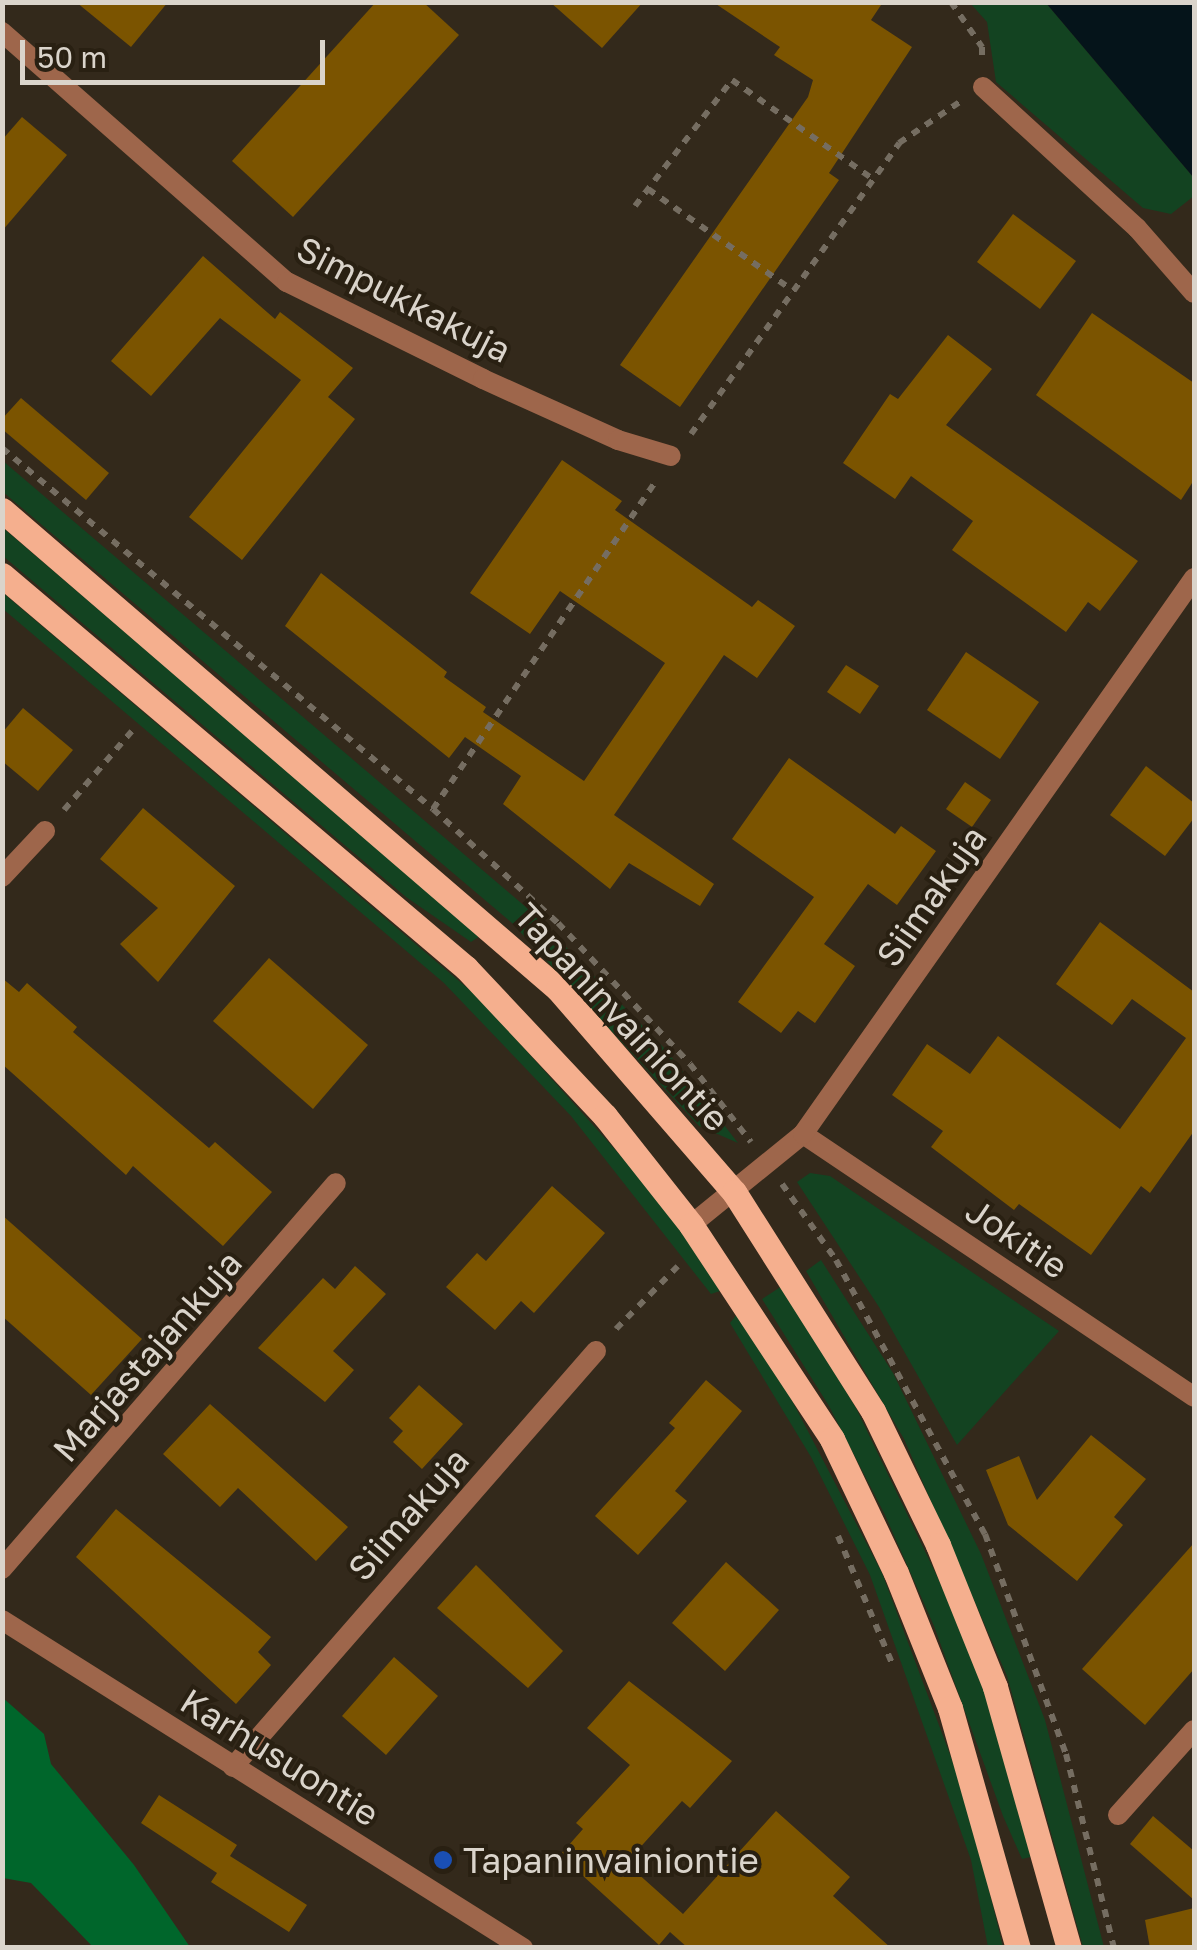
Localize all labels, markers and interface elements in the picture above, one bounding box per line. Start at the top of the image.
scale bar [25,20,330,82]
text: 50 m [37,39,107,75]
street label: Simpukkakuja [290,227,518,371]
street label: Siimakuja [867,818,995,974]
street label: Tapaninvainiontie [506,895,738,1139]
street label: Jokitie [958,1189,1076,1287]
street label: Marjastajankuja [44,1242,250,1470]
street label: Siimakuja [339,1439,477,1589]
street label: Karhusuontie [173,1679,387,1835]
place label: Tapaninvainiontie [463,1839,759,1881]
marker: Tapaninvainiontie [432,1849,454,1871]

